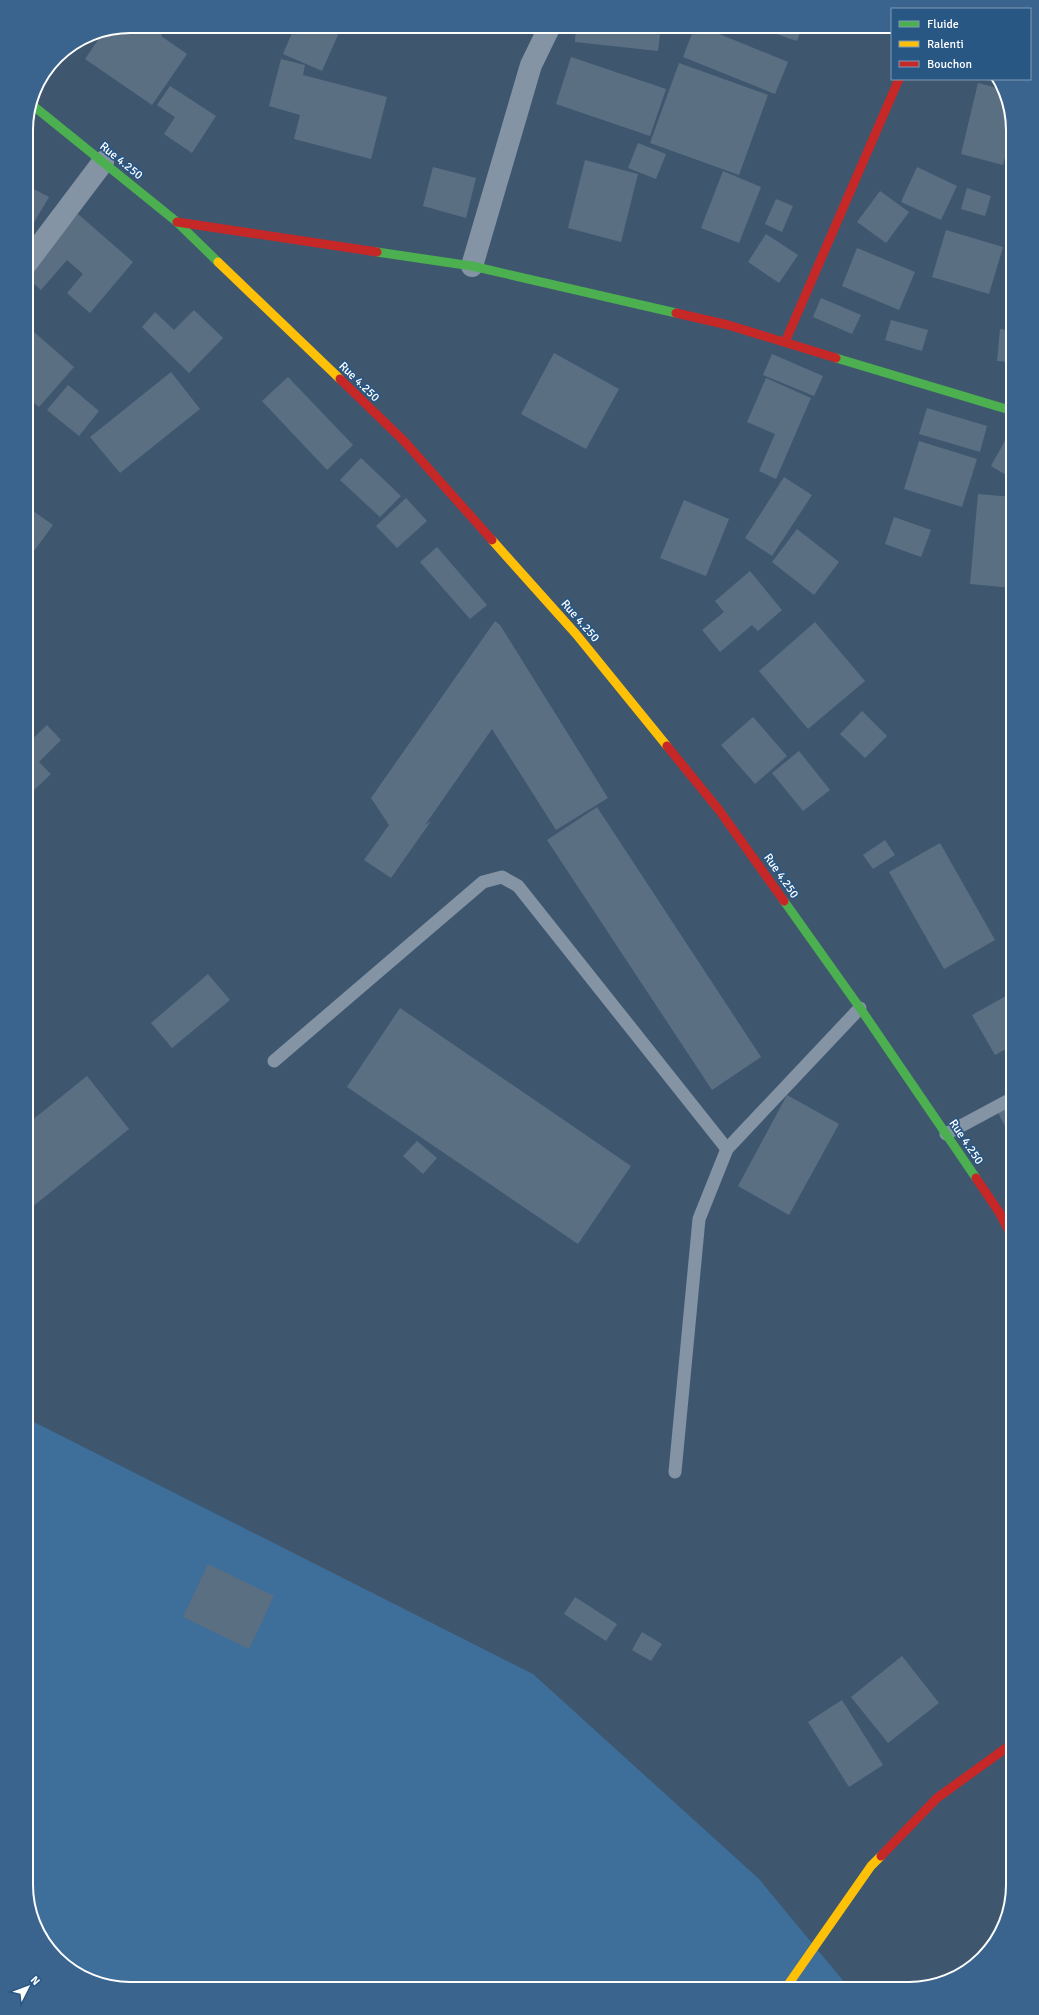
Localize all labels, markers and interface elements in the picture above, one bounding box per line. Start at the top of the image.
legend [891,8,1031,80]
text: Fluide [927,17,959,32]
text: Ralenti [927,37,964,52]
text: Bouchon [927,57,972,72]
street label: Rue 4.250 [96,139,146,183]
street label: Rue 4.250 [335,359,383,405]
street label: Rue 4.250 [558,597,602,645]
street label: Rue 4.250 [760,851,802,901]
street label: Rue 4.250 [945,1117,987,1167]
north arrow [8,1967,48,2007]
text: N [28,1973,42,1988]

